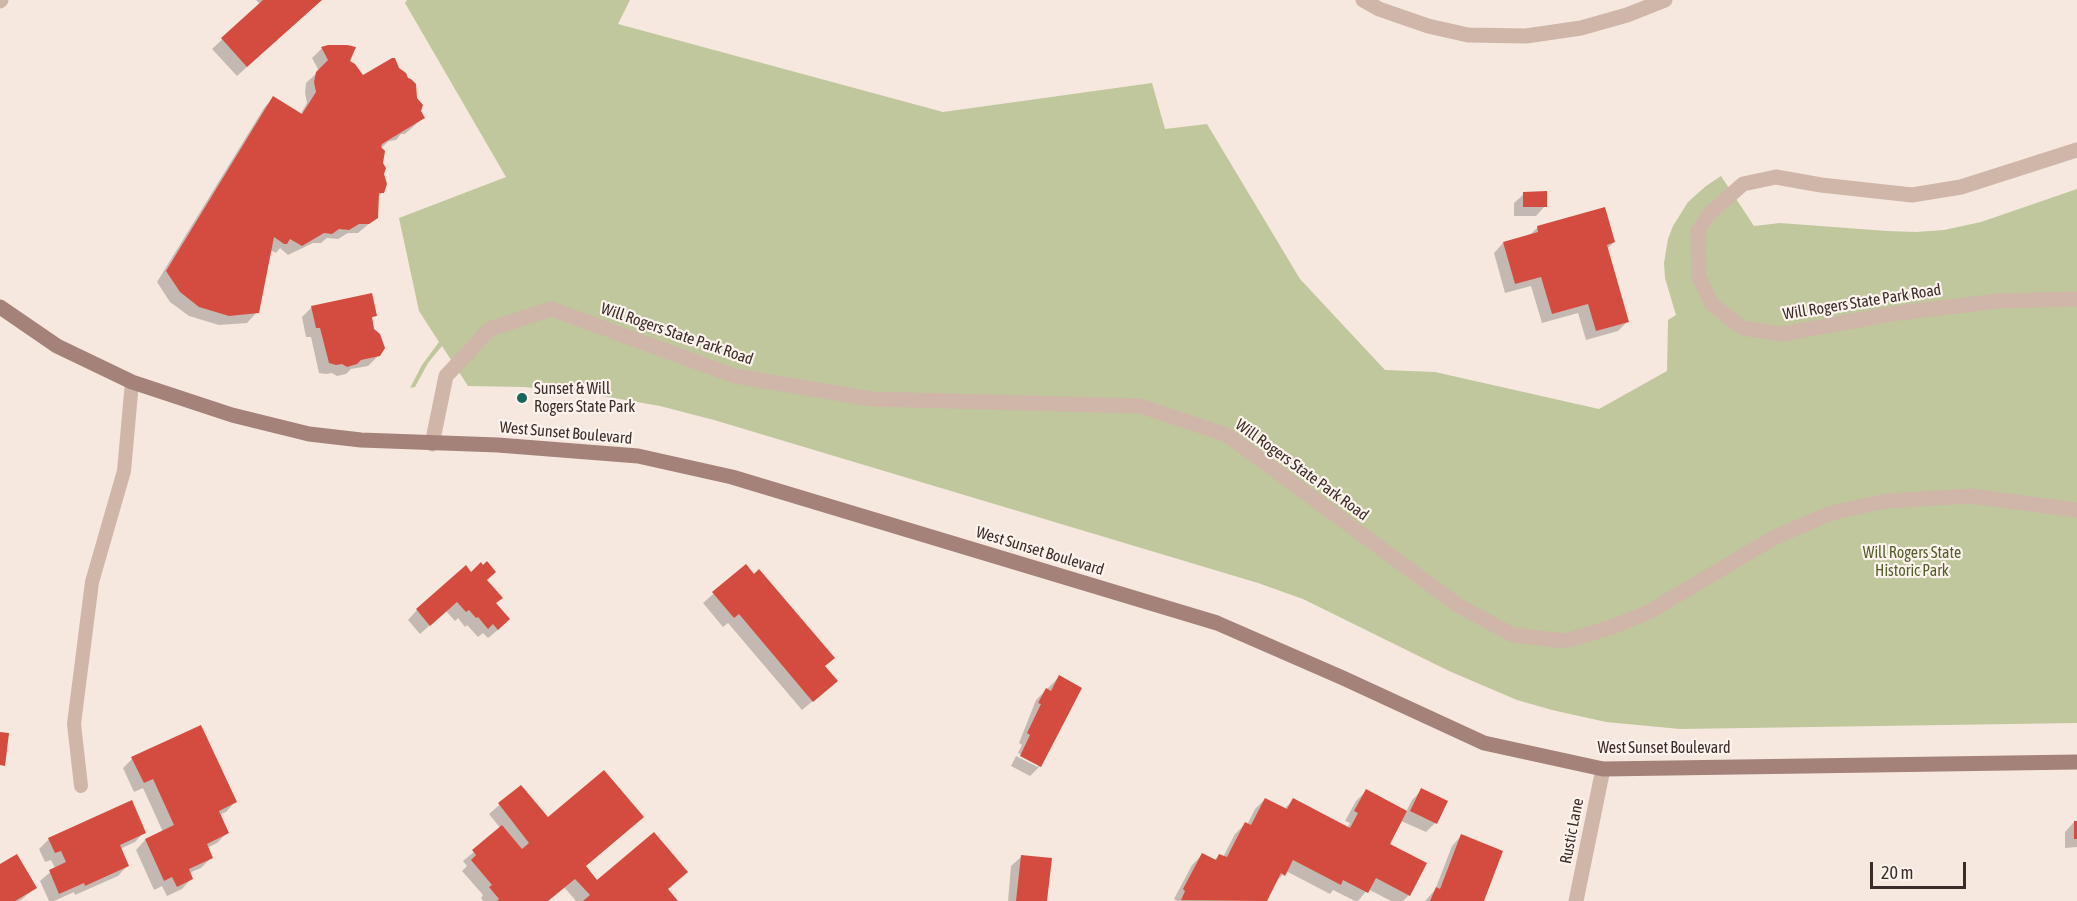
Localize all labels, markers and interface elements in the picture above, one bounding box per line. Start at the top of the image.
street label: Will Rogers State Park Road [1781,280,1943,324]
street label: Will Rogers State Park Road [598,299,756,369]
place label: Sunset & Will Rogers State Park [534,379,635,417]
marker: Sunset & Will Rogers State Park [515,391,529,405]
street label: Will Rogers State Park Road [1232,415,1372,525]
street label: West Sunset Boulevard [499,418,633,448]
street label: West Sunset Boulevard [974,522,1106,580]
park label: Will Rogers State Historic Park [1863,543,1961,581]
street label: West Sunset Boulevard [1598,738,1730,758]
street label: Rustic Lane [1556,797,1588,865]
scale bar [1873,850,1969,888]
text: 20 m [1881,862,1913,883]

